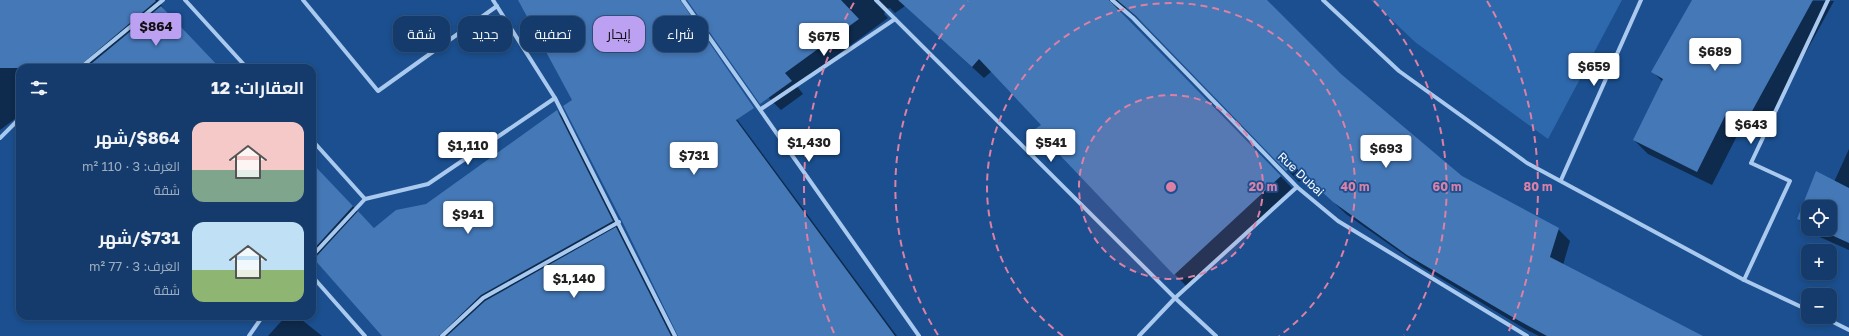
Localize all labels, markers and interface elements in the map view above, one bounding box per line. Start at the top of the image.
pin: $864 [132,13,180,47]
chip: شقة [393,16,450,52]
chip: جديد [458,16,512,52]
chip: تصفية [520,16,585,52]
chip: إيجار [593,16,645,52]
chip: شراء [653,16,708,52]
text: $864 [139,18,173,34]
pin: $675 [800,23,848,57]
text: $675 [808,28,840,44]
pin: $689 [1691,38,1739,72]
text: $689 [1698,43,1732,59]
pin: $659 [1570,53,1618,87]
text: $659 [1577,58,1611,74]
icon: filters [28,77,50,99]
text: العقارات: 12 [211,77,304,98]
pin: $643 [1727,111,1775,145]
text: $643 [1734,116,1768,132]
text: $864/شهر [95,127,180,148]
pin: $1,430 [776,129,842,163]
pin: $541 [1027,129,1075,163]
pin: $1,110 [435,132,501,166]
text: $1,430 [787,134,831,150]
text: $541 [1035,134,1067,150]
pin: $693 [1362,135,1410,169]
text: $1,110 [447,137,489,153]
icon: home [224,138,272,186]
text: $693 [1369,140,1403,156]
pin: $731 [670,142,718,176]
text: $731 [679,147,709,163]
street label: Rue Dubai [1275,149,1327,199]
text: الغرف: 3 · 110 m² [82,158,180,174]
text: 20 m [1249,179,1277,194]
text: 40 m [1341,179,1369,194]
text: 60 m [1433,179,1461,194]
text: 80 m [1524,179,1552,194]
centre of rings [1164,180,1178,194]
text: شقة [153,182,180,198]
map controls [1801,200,1837,324]
button: locate [1801,200,1837,236]
pin: $941 [444,201,492,235]
text: $941 [452,206,484,222]
text: $731/شهر [99,227,180,248]
icon: home [224,238,272,286]
button: + [1801,244,1837,280]
text: الغرف: 3 · 77 m² [89,258,180,274]
pin: $1,140 [541,265,607,299]
text: $1,140 [553,270,595,286]
text: شقة [153,282,180,298]
button: − [1801,288,1837,324]

